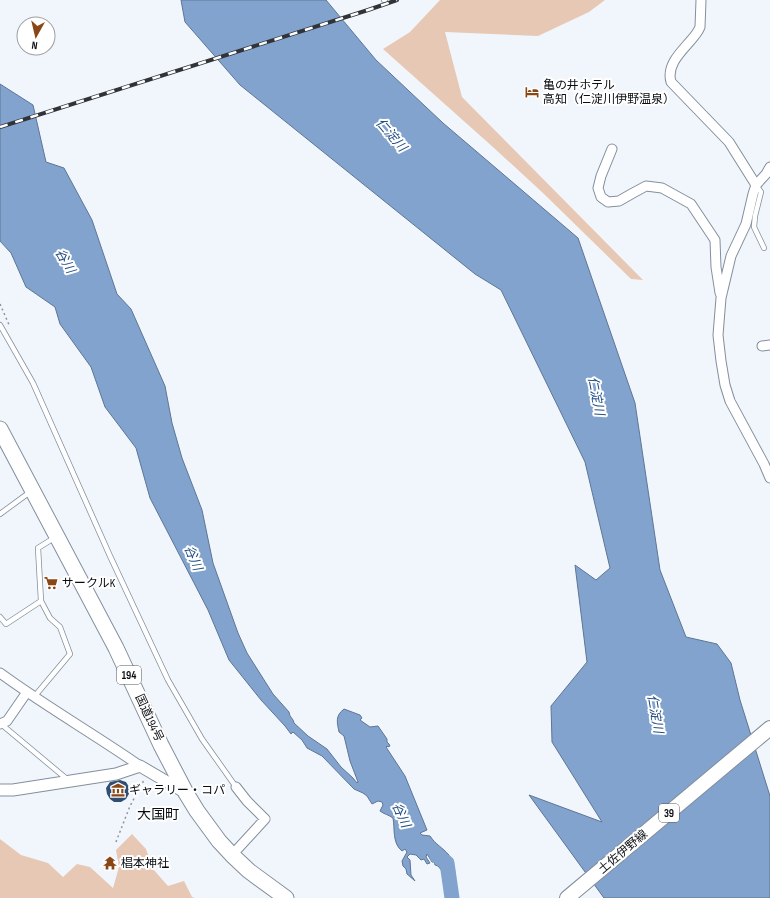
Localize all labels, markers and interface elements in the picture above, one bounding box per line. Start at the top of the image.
north arrow [16,16,56,56]
text: N [31,39,38,52]
place label: 亀の井ホテル 高知（仁淀川伊野温泉） [543,78,675,107]
hotel icon: 亀の井ホテル 高知（仁淀川伊野温泉） [524,84,540,100]
water label: 仁淀川 [372,115,411,156]
water label: 谷川 [52,246,79,278]
water label: 仁淀川 [584,375,608,419]
water label: 谷川 [181,543,206,575]
supermarket icon: サークルK [43,575,59,591]
place label: サークルK [62,576,116,591]
road number: 194 [117,666,141,684]
street label: 国道194号 [132,692,166,744]
water label: 仁淀川 [644,693,667,737]
museum icon: ギャラリー・コパ [110,782,126,798]
place label: ギャラリー・コパ [129,783,225,798]
water label: 谷川 [388,800,415,832]
road number: 39 [659,804,679,822]
district label: 大国町 [137,806,179,823]
street label: 土佐伊野線 [595,827,651,877]
temple icon: 椙本神社 [102,855,118,871]
place label: 椙本神社 [121,856,169,871]

